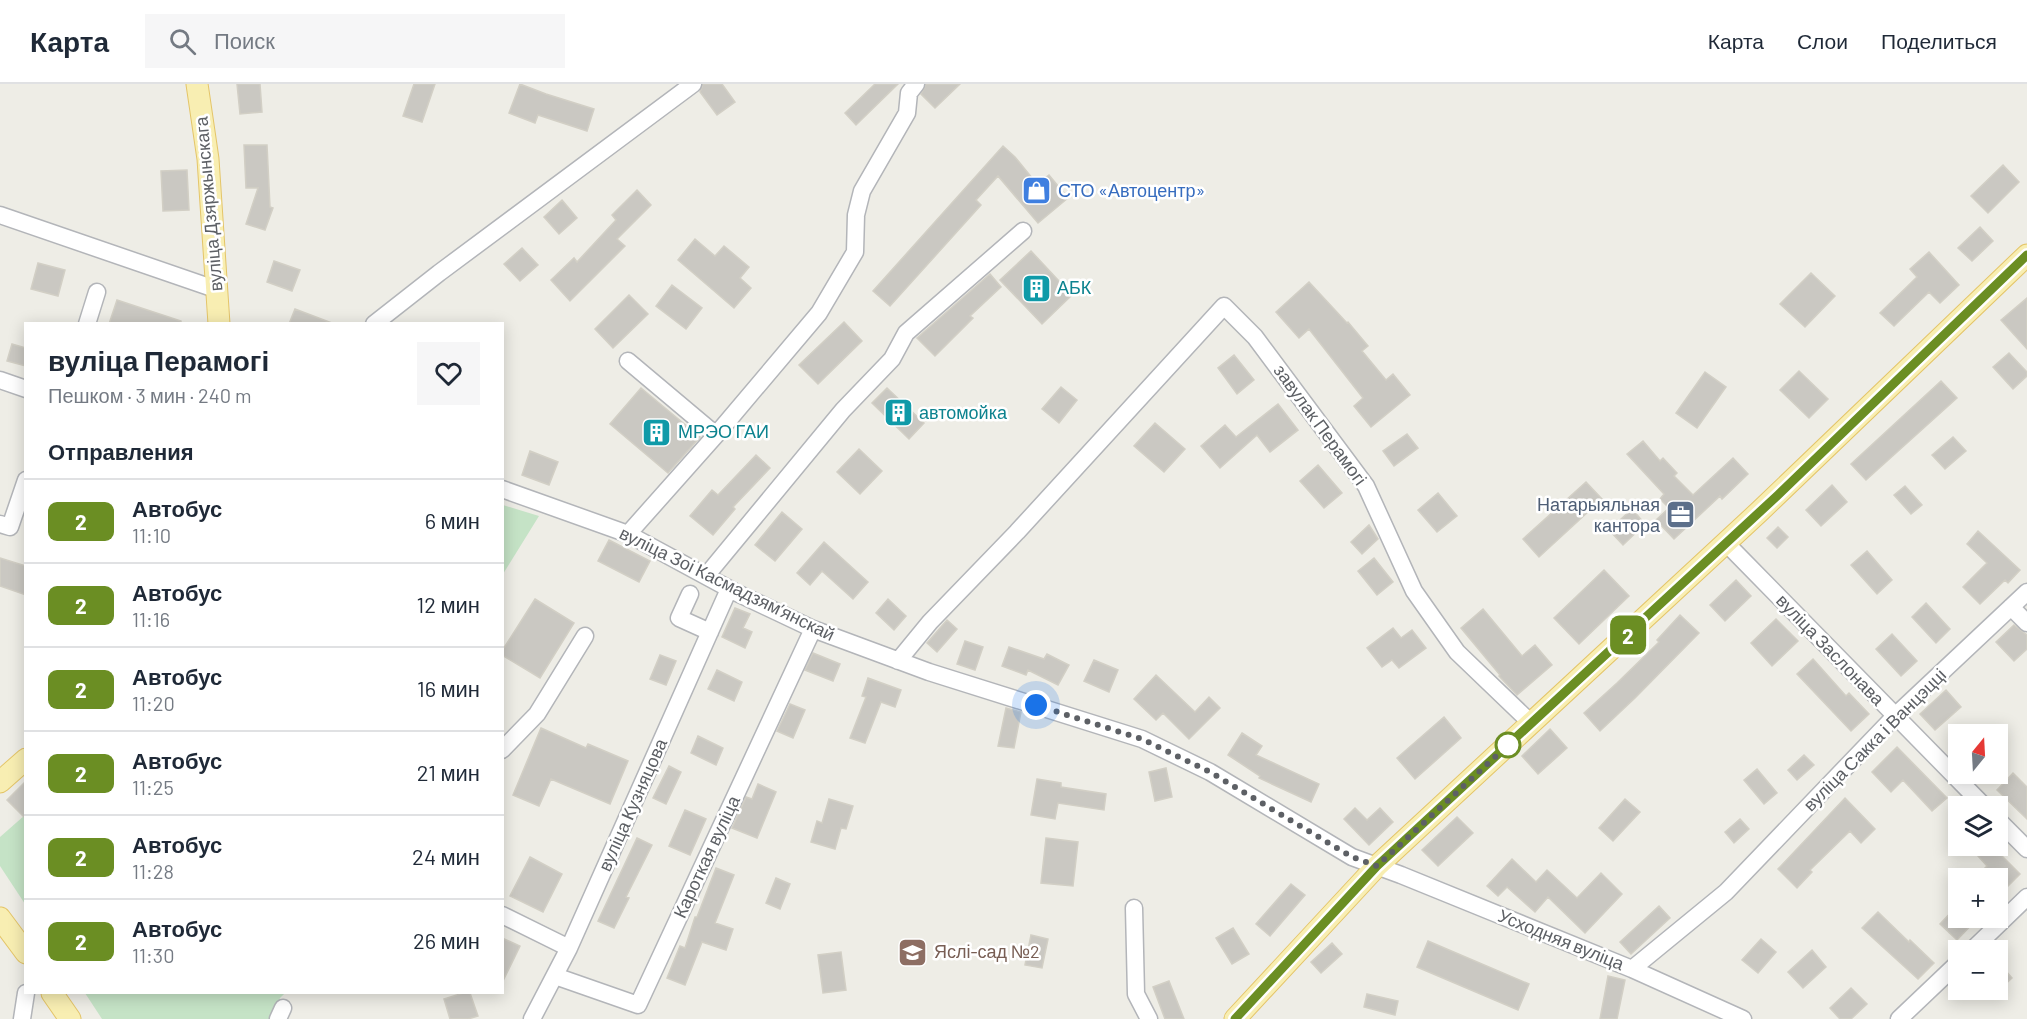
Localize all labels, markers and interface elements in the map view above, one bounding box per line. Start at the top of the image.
search box [145,14,565,68]
text: Карта [30,24,109,58]
icon: search [166,25,199,58]
text: Поиск [214,27,275,53]
text: Карта [1708,28,1764,53]
text: Слои [1797,28,1848,53]
text: Поделиться [1881,28,1997,53]
street label: вуліца Дзяржынскага [189,115,227,292]
shop icon: СТО «Автоцентр» [1021,175,1053,207]
place label: СТО «Автоцентр» [1058,179,1205,201]
building icon: АБК [1020,272,1052,304]
place label: АБК [1057,276,1092,298]
button: heart [417,342,480,405]
text: вуліца Перамогі [48,343,269,377]
street label: завулак Перамогі [1270,360,1372,489]
text: Пешком · 3 мин · 240 m [48,383,252,407]
building icon: автомойка [882,397,914,429]
place label: автомойка [919,401,1008,423]
building icon: МРЭО ГАИ [641,416,673,448]
place label: МРЭО ГАИ [678,420,769,442]
text: Отправления [48,438,194,464]
place label: Натарыяльная кантора [1537,493,1661,536]
text: Автобус [132,495,222,521]
office icon: Натарыяльная кантора [1665,499,1697,531]
text: 6 мин [425,507,480,533]
text: 2 [75,509,87,534]
street label: вуліца Зоі Касмадзямʼянскай [616,521,839,645]
text: 11:10 [132,523,171,547]
text: Автобус [132,579,222,605]
street label: вуліца Заслонава [1772,589,1890,710]
text: 12 мин [417,591,480,617]
text: 2 [75,593,87,618]
text: 11:16 [132,607,170,631]
line badge: 2 [1608,616,1648,654]
text: 2 [1622,623,1634,648]
text: Автобус [132,663,222,689]
street label: вуліца Сакка і Ванцэцці [1798,663,1950,815]
text: 16 мин [417,675,480,701]
text: 2 [75,677,87,702]
your location [1021,690,1051,720]
text: 11:20 [132,691,175,715]
north arrow [1948,724,2008,784]
map controls [1948,724,2008,1000]
unlabelled marker [1495,732,1521,758]
street label: вуліца Кузняцова [593,734,672,874]
text: Автобус [132,747,222,773]
text: 21 мин [417,759,480,785]
text: 2 [75,761,87,786]
text: 11:25 [132,775,174,799]
street label: Кароткая вуліца [668,791,744,921]
button: layers [1948,796,2008,856]
text: Автобус [132,831,222,857]
text: 24 мин [412,843,480,869]
text: 2 [75,845,87,870]
text: 11:28 [132,859,174,883]
button: + [1948,868,2008,928]
street label: Усходняя вуліца [1495,904,1628,975]
text: Автобус [132,915,222,941]
text: 26 мин [413,927,480,953]
text: 2 [75,929,87,954]
school or university icon: Яслі-сад №2 [897,936,929,968]
place label: Яслі-сад №2 [934,940,1040,962]
button: − [1948,940,2008,1000]
text: 11:30 [132,943,174,967]

